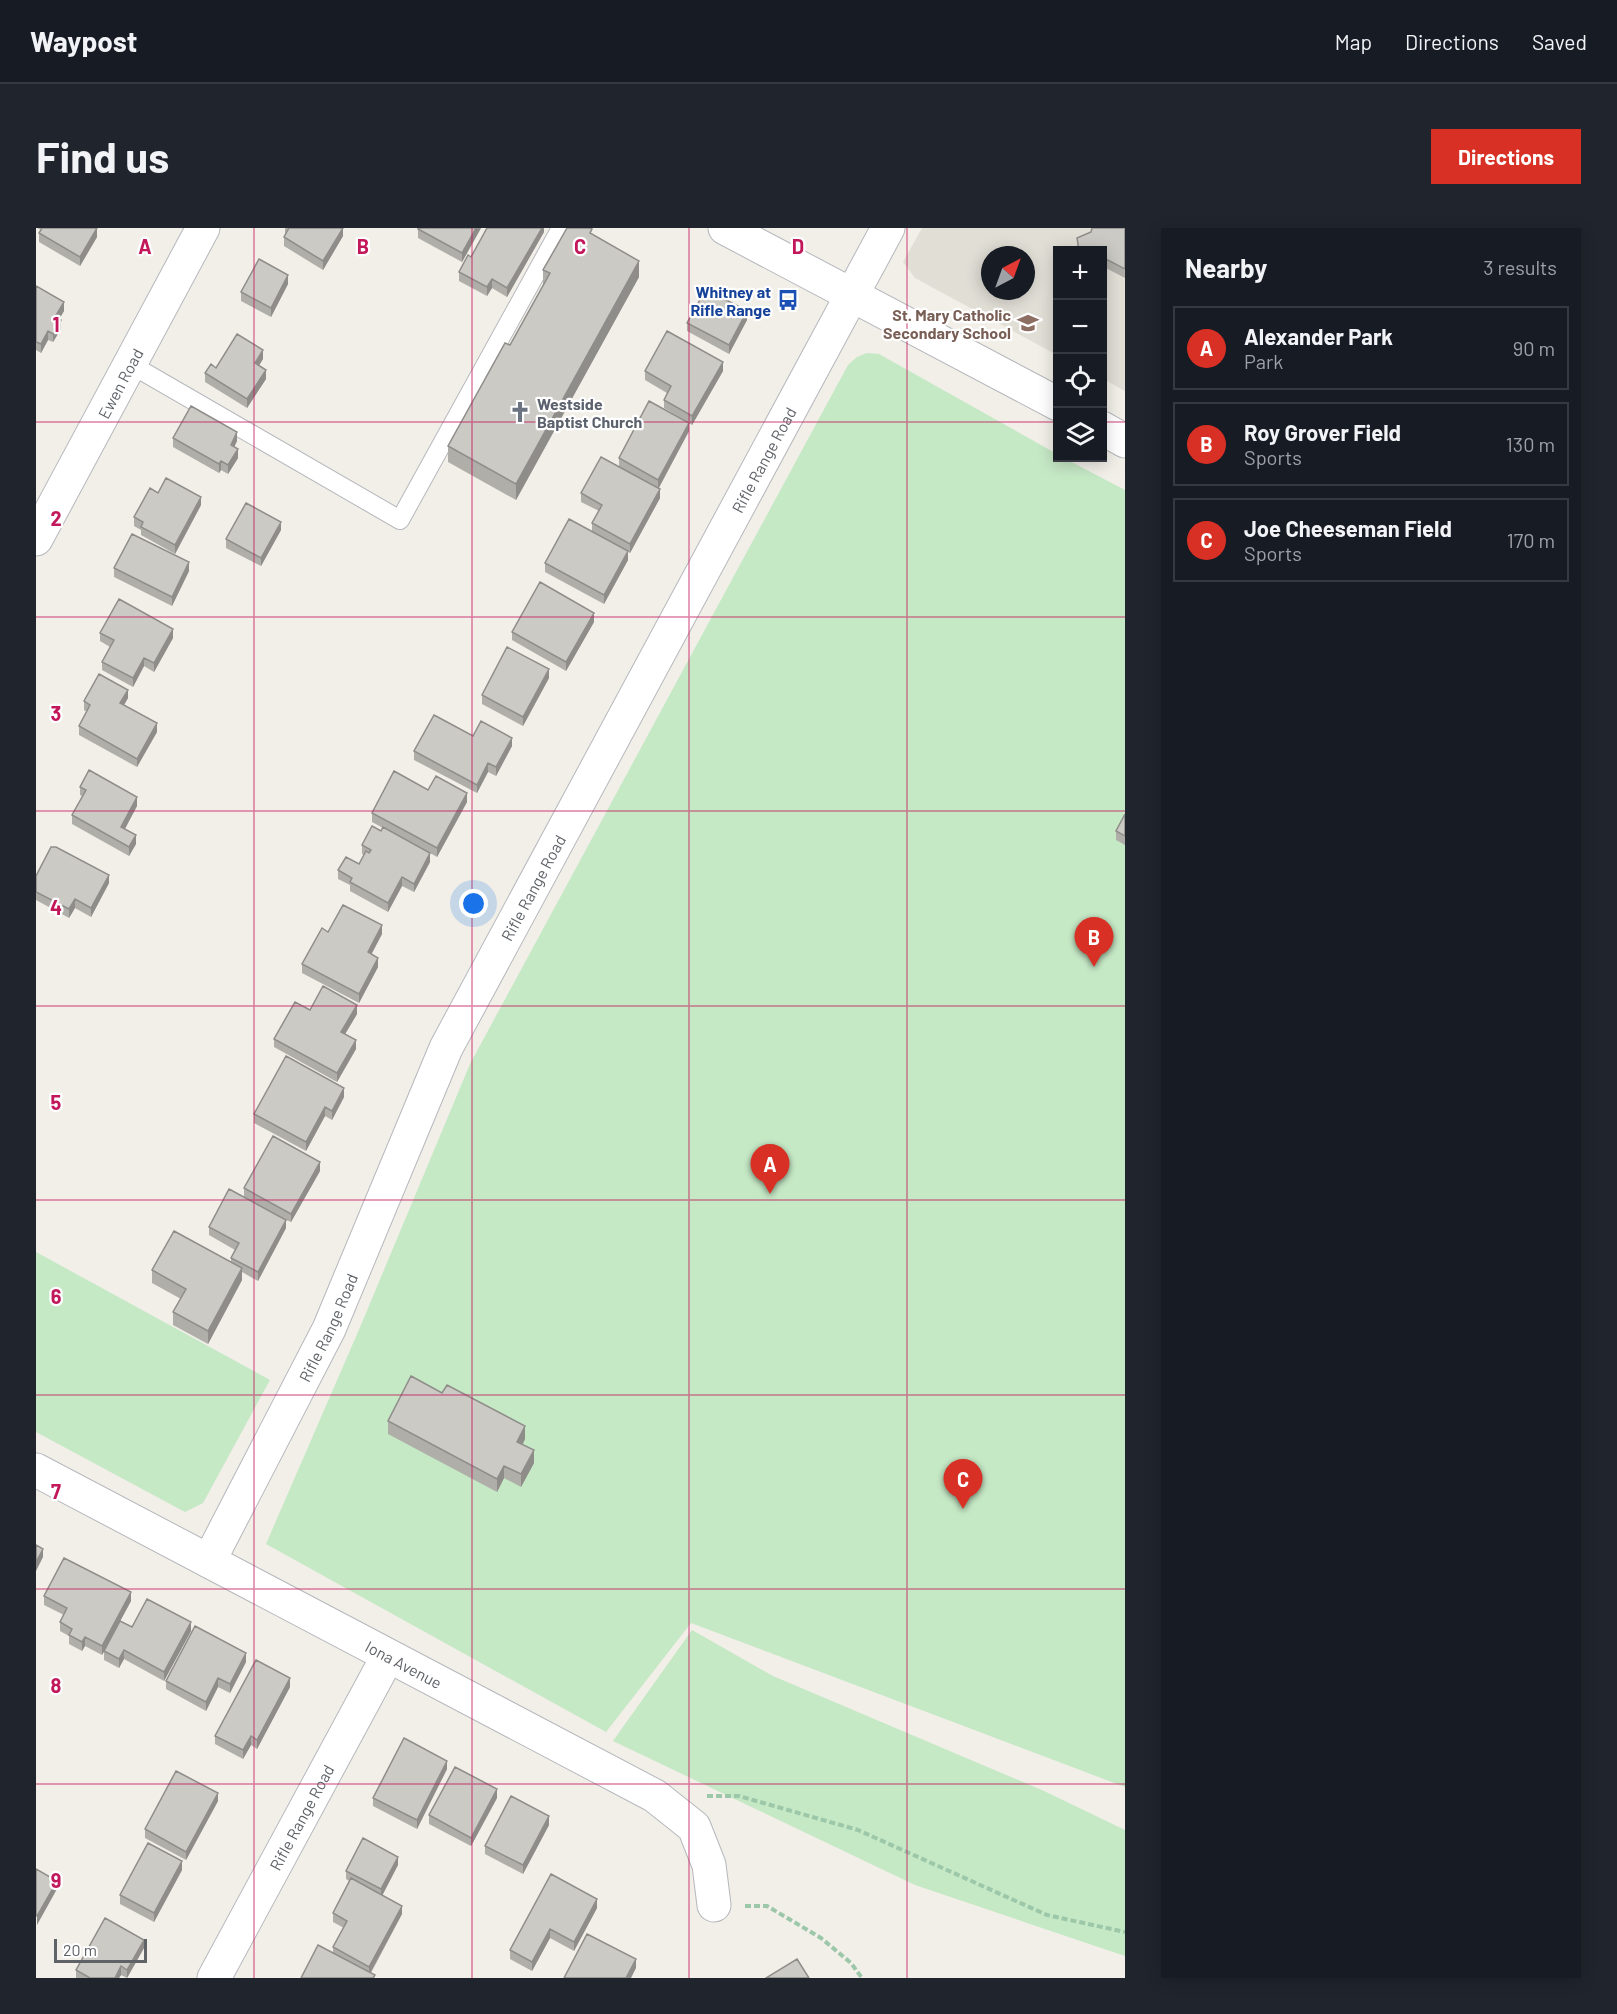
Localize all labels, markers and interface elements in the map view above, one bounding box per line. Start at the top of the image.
text: Waypost [30,24,137,58]
text: Map [1335,29,1372,54]
text: Directions [1405,29,1499,54]
text: Saved [1532,29,1587,54]
button: Directions [1431,129,1581,184]
text: Find us [36,131,169,181]
text: A [138,234,152,258]
text: B [357,234,369,258]
text: C [574,234,586,258]
text: D [792,234,804,258]
north arrow [981,246,1035,300]
map controls [1053,246,1107,462]
button: + [1053,246,1107,300]
text: Nearby [1185,252,1267,283]
text: 3 results [1483,255,1557,279]
place label: Whitney at Rifle Range [690,282,771,319]
bus stop icon: Whitney at Rifle Range [776,288,800,312]
button: − [1053,300,1107,354]
place label: St. Mary Catholic Secondary School [883,305,1011,342]
school or university icon: St. Mary Catholic Secondary School [1016,311,1040,335]
text: 1 [52,312,60,336]
text: Alexander Park [1244,323,1393,349]
text: A [1200,336,1213,360]
text: 90 m [1513,336,1555,360]
street label: Ewen Road [93,345,146,421]
text: Park [1244,349,1283,373]
button: locate [1053,354,1107,408]
place label: Westside Baptist Church [537,394,642,431]
church icon: Westside Baptist Church [508,400,532,424]
street label: Rifle Range Road [727,403,799,516]
button: layers [1053,408,1107,462]
text: Roy Grover Field [1244,419,1401,445]
text: B [1200,432,1213,456]
text: 130 m [1506,432,1555,456]
text: Sports [1244,445,1302,469]
text: 2 [50,506,62,530]
text: Joe Cheeseman Field [1244,515,1452,541]
text: C [1200,528,1213,552]
text: 170 m [1507,528,1555,552]
text: Sports [1244,541,1302,565]
text: 3 [51,701,61,725]
street label: Rifle Range Road [496,831,569,944]
your location [459,889,488,918]
text: 4 [50,895,62,919]
pin: B [1074,918,1114,967]
text: 5 [51,1090,62,1114]
pin: A [750,1144,790,1194]
street label: Rifle Range Road [294,1270,361,1385]
text: 6 [51,1284,62,1308]
pin: C [944,1460,982,1509]
text: 7 [51,1479,61,1503]
street label: Iona Avenue [363,1636,446,1692]
text: 8 [51,1673,62,1697]
street label: Rifle Range Road [265,1761,337,1873]
text: 9 [51,1868,61,1892]
scale bar [54,1936,147,1964]
text: 20 m [63,1940,97,1959]

